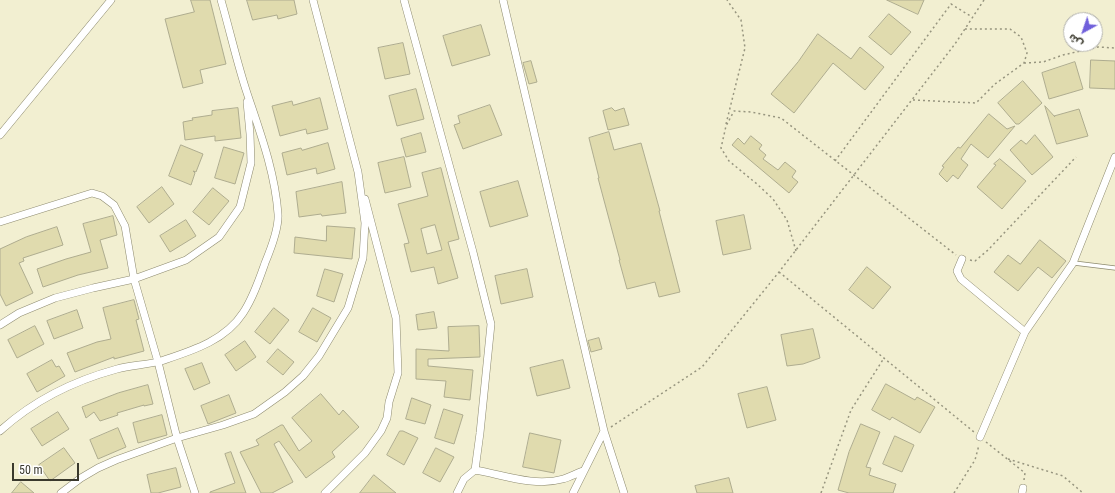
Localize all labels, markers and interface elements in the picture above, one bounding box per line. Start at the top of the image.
north arrow [1063,12,1103,52]
text: ش [1066,31,1086,51]
scale bar [14,455,81,481]
text: 50 m [19,463,43,477]

